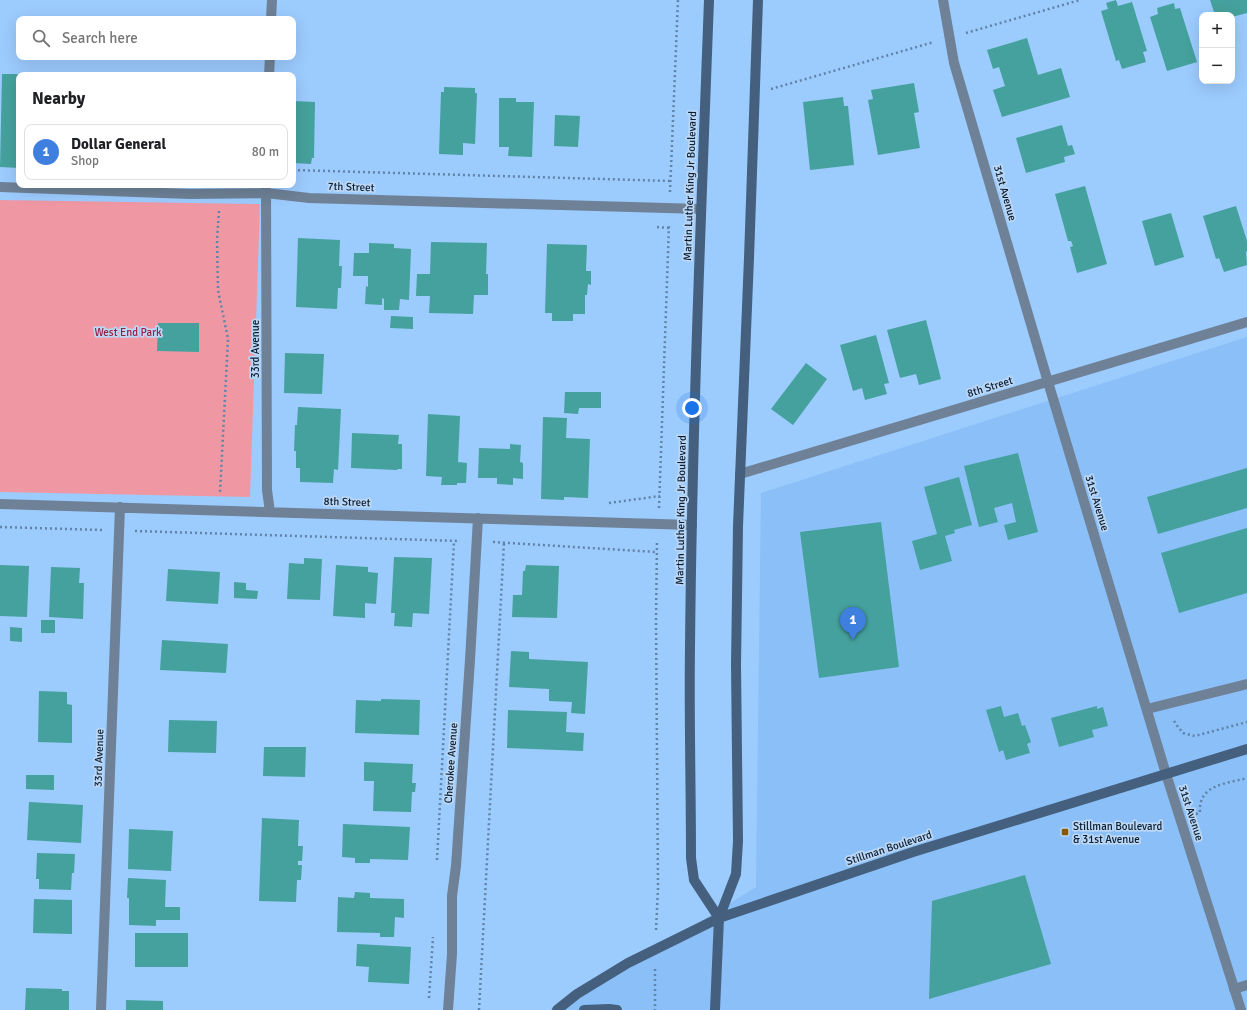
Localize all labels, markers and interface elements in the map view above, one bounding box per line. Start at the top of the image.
map controls [1199,12,1235,84]
button: + [1199,12,1235,48]
search box [16,16,296,60]
icon: search [30,27,52,49]
text: Search here [62,29,138,47]
button: − [1199,48,1235,84]
text: Nearby [32,88,85,109]
street label: Martin Luther King Jr Boulevard [681,111,699,261]
text: Dollar General [71,135,166,153]
text: 1 [42,144,50,160]
text: 80 m [252,144,279,160]
text: Shop [71,153,99,169]
street label: 31st Avenue [991,164,1019,222]
street label: 7th Street [327,180,375,194]
street label: 33rd Avenue [249,320,262,378]
park label: West End Park [94,326,162,339]
street label: 8th Street [966,374,1014,400]
your location [682,398,702,418]
street label: Martin Luther King Jr Boulevard [673,435,689,585]
street label: 31st Avenue [1082,474,1112,532]
street label: 8th Street [323,495,371,509]
pin: 1 [840,607,866,640]
street label: Cherokee Avenue [442,722,460,804]
street label: 33rd Avenue [91,729,107,787]
street label: 31st Avenue [1176,784,1206,842]
place label: Stillman Boulevard & 31st Avenue [1073,820,1163,846]
marker: Stillman Boulevard & 31st Avenue [1060,827,1070,837]
street label: Stillman Boulevard [844,828,934,868]

